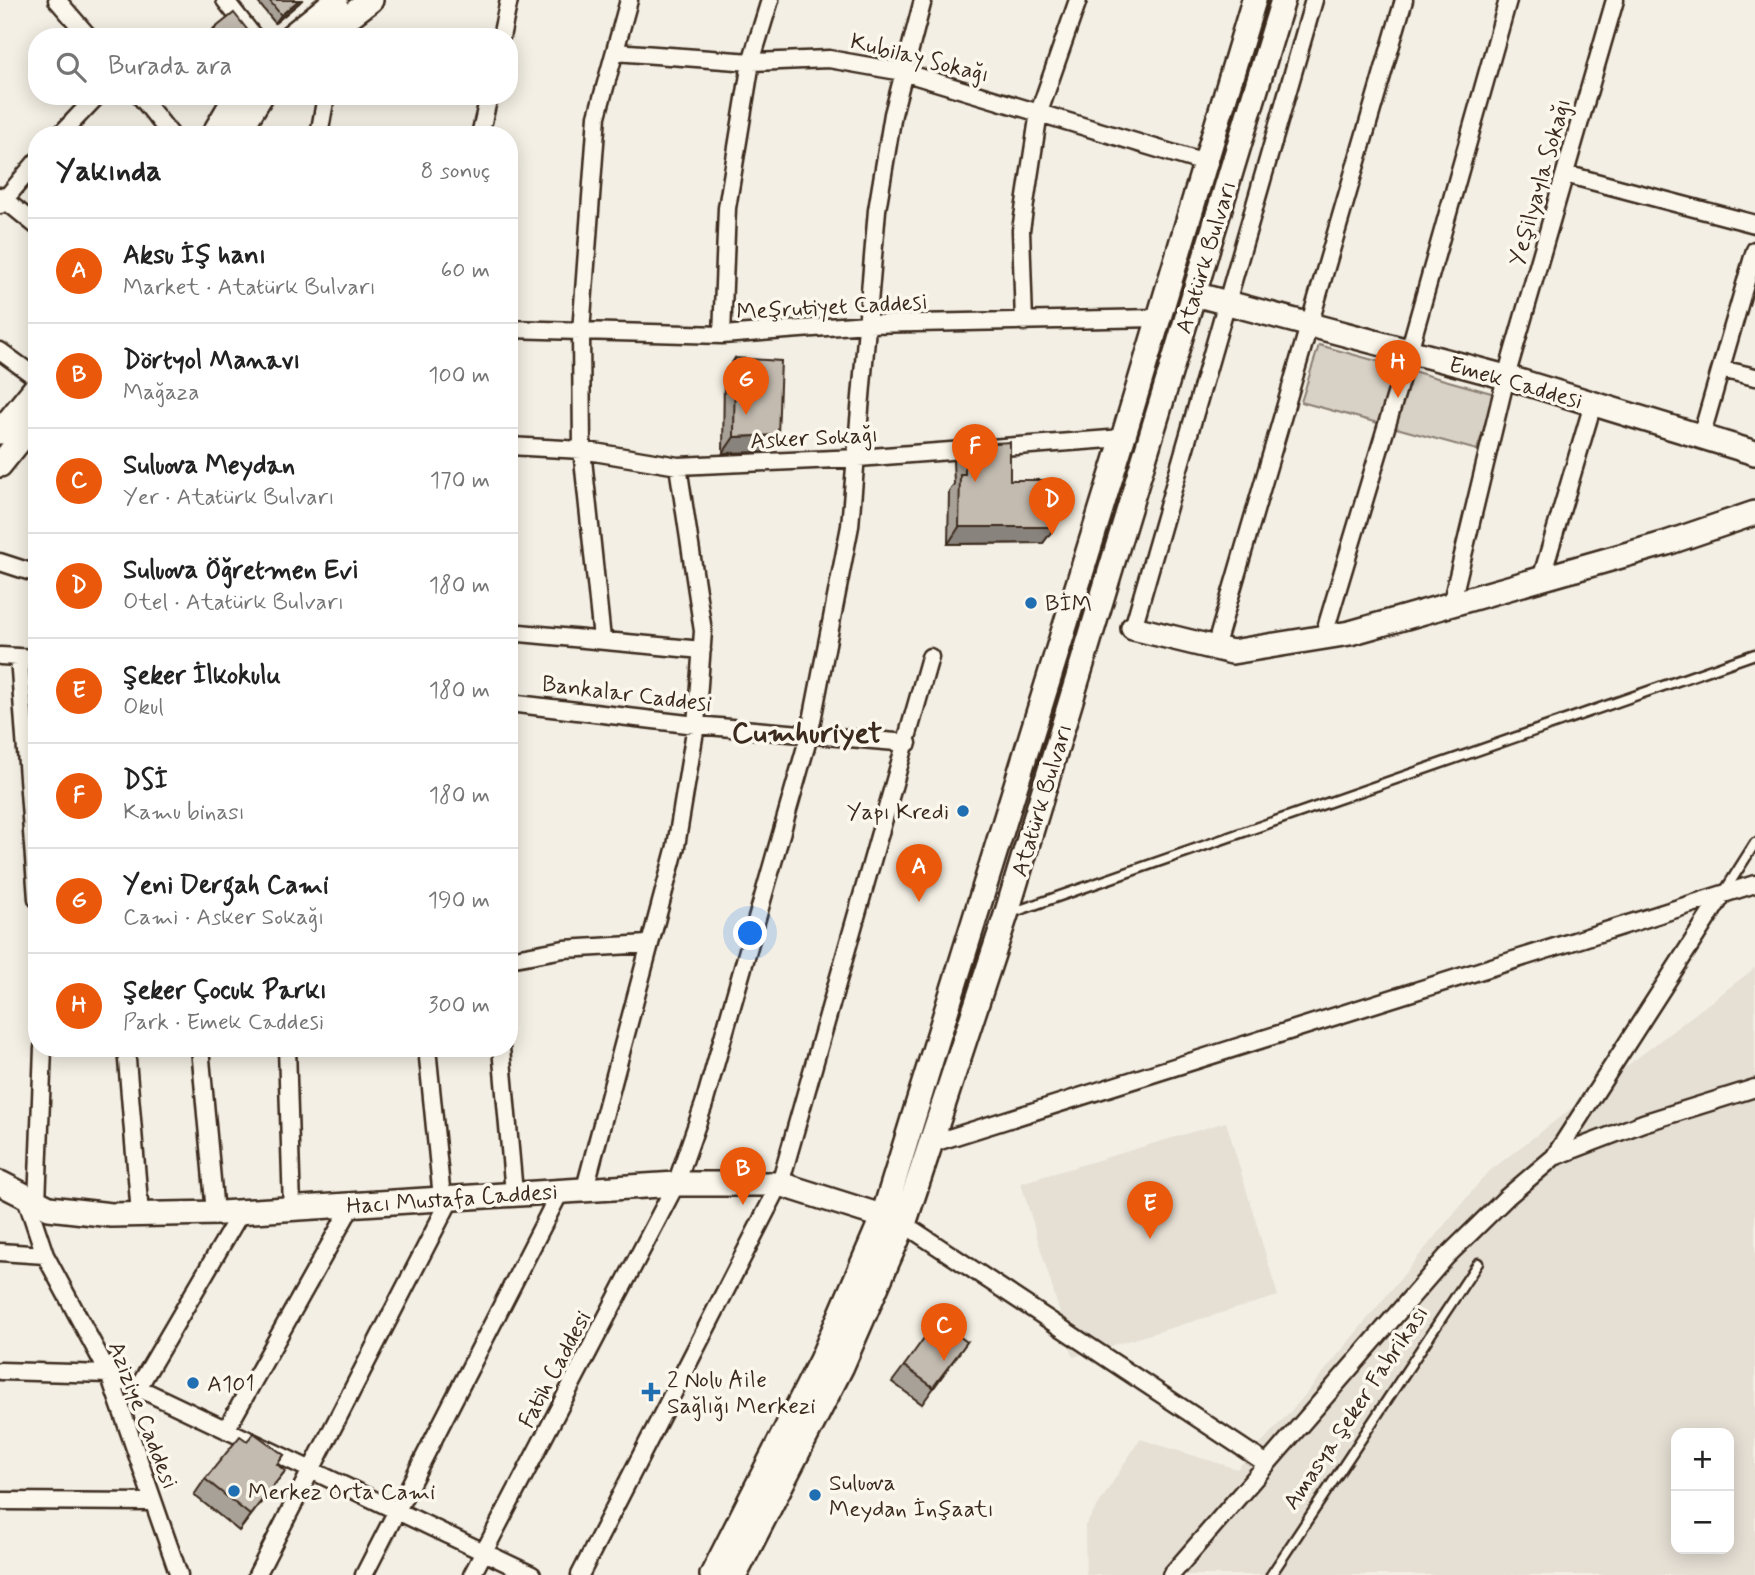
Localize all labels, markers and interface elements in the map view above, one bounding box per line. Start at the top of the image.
street label: Kubilay Sokağı [847,27,992,91]
search box [28,28,518,105]
icon: search [52,48,90,86]
text: Burada ara [108,50,232,84]
street label: Yeşilyayla Sokağı [1503,95,1579,270]
text: Yakında [56,152,162,191]
text: 8 sonuç [421,157,490,187]
street label: Atatürk Bulvarı [1169,178,1244,338]
text: Aksu İş hanı [123,239,266,273]
text: A [71,256,87,286]
text: 60 m [441,256,490,286]
text: Market · Atatürk Bulvarı [123,273,376,303]
street label: Meşrutiyet Caddesi [736,288,929,328]
pin: H [1375,340,1421,398]
text: Dörtyol Manavı [123,344,301,378]
street label: Emek Caddesi [1445,351,1586,417]
pin: G [723,357,769,415]
text: B [72,361,86,391]
text: 100 m [428,361,490,391]
text: Mağaza [123,378,199,408]
street label: Asker Sokağı [749,421,879,457]
pin: F [952,424,998,482]
text: Suluova Meydan [123,449,295,483]
text: C [71,466,87,496]
text: 170 m [430,466,490,496]
pin: D [1029,477,1075,535]
text: Yer · Atatürk Bulvarı [123,483,335,513]
text: Suluova Öğretmen Evi [123,554,359,588]
text: D [71,571,87,601]
text: 180 m [429,571,490,601]
text: Otel · Atatürk Bulvarı [123,588,344,618]
place label: BİM [1045,590,1092,620]
marker: BİM [1023,595,1039,611]
text: Şeker İlkokulu [123,659,281,693]
street label: Bankalar Caddesi [540,670,713,720]
text: E [72,676,86,706]
text: 180 m [429,676,490,706]
text: Okul [123,693,164,723]
district label: Cumhuriyet [732,714,882,753]
street label: Atatürk Bulvarı [1005,721,1080,881]
text: DSİ [123,764,168,798]
text: F [73,781,85,811]
text: 180 m [429,781,490,811]
text: Kamu binası [123,798,245,828]
place label: Yapı Kredi [847,798,949,828]
marker: Yapı Kredi [955,803,971,819]
pin: A [896,844,942,902]
text: Yeni Dergah Cami [123,869,329,903]
text: G [71,886,87,916]
text: 190 m [428,886,490,916]
text: Cami · Asker Sokağı [123,903,324,933]
your location [733,916,767,950]
text: Şeker Çocuk Parkı [123,974,327,1008]
text: H [71,991,87,1021]
text: 300 m [428,991,490,1021]
text: Park · Emek Caddesi [123,1008,324,1038]
pin: B [720,1147,766,1205]
street label: Hacı Mustafa Caddesi [345,1178,559,1222]
pin: E [1127,1181,1173,1239]
street label: Amasya Şeker Fabrikası [1277,1300,1436,1516]
pin: C [921,1303,967,1361]
street label: Fatih Caddesi [512,1306,599,1434]
street label: Aziziye Caddesi [100,1337,184,1494]
place label: 2 Nolu Aile Sağlığı Merkezi [667,1366,816,1422]
place label: A101 [207,1370,254,1400]
marker: A101 [185,1375,201,1391]
marker: 2 Nolu Aile Sağlığı Merkezi [641,1382,661,1402]
map controls [1671,1428,1734,1554]
button: + [1671,1428,1734,1491]
place label: Suluova Meydan İnşaatı [829,1469,994,1525]
place label: Merkez Orta Cami [248,1478,435,1508]
marker: Merkez Orta Cami [226,1483,242,1499]
marker: Suluova Meydan İnşaatı [807,1487,823,1503]
button: − [1671,1491,1734,1554]

